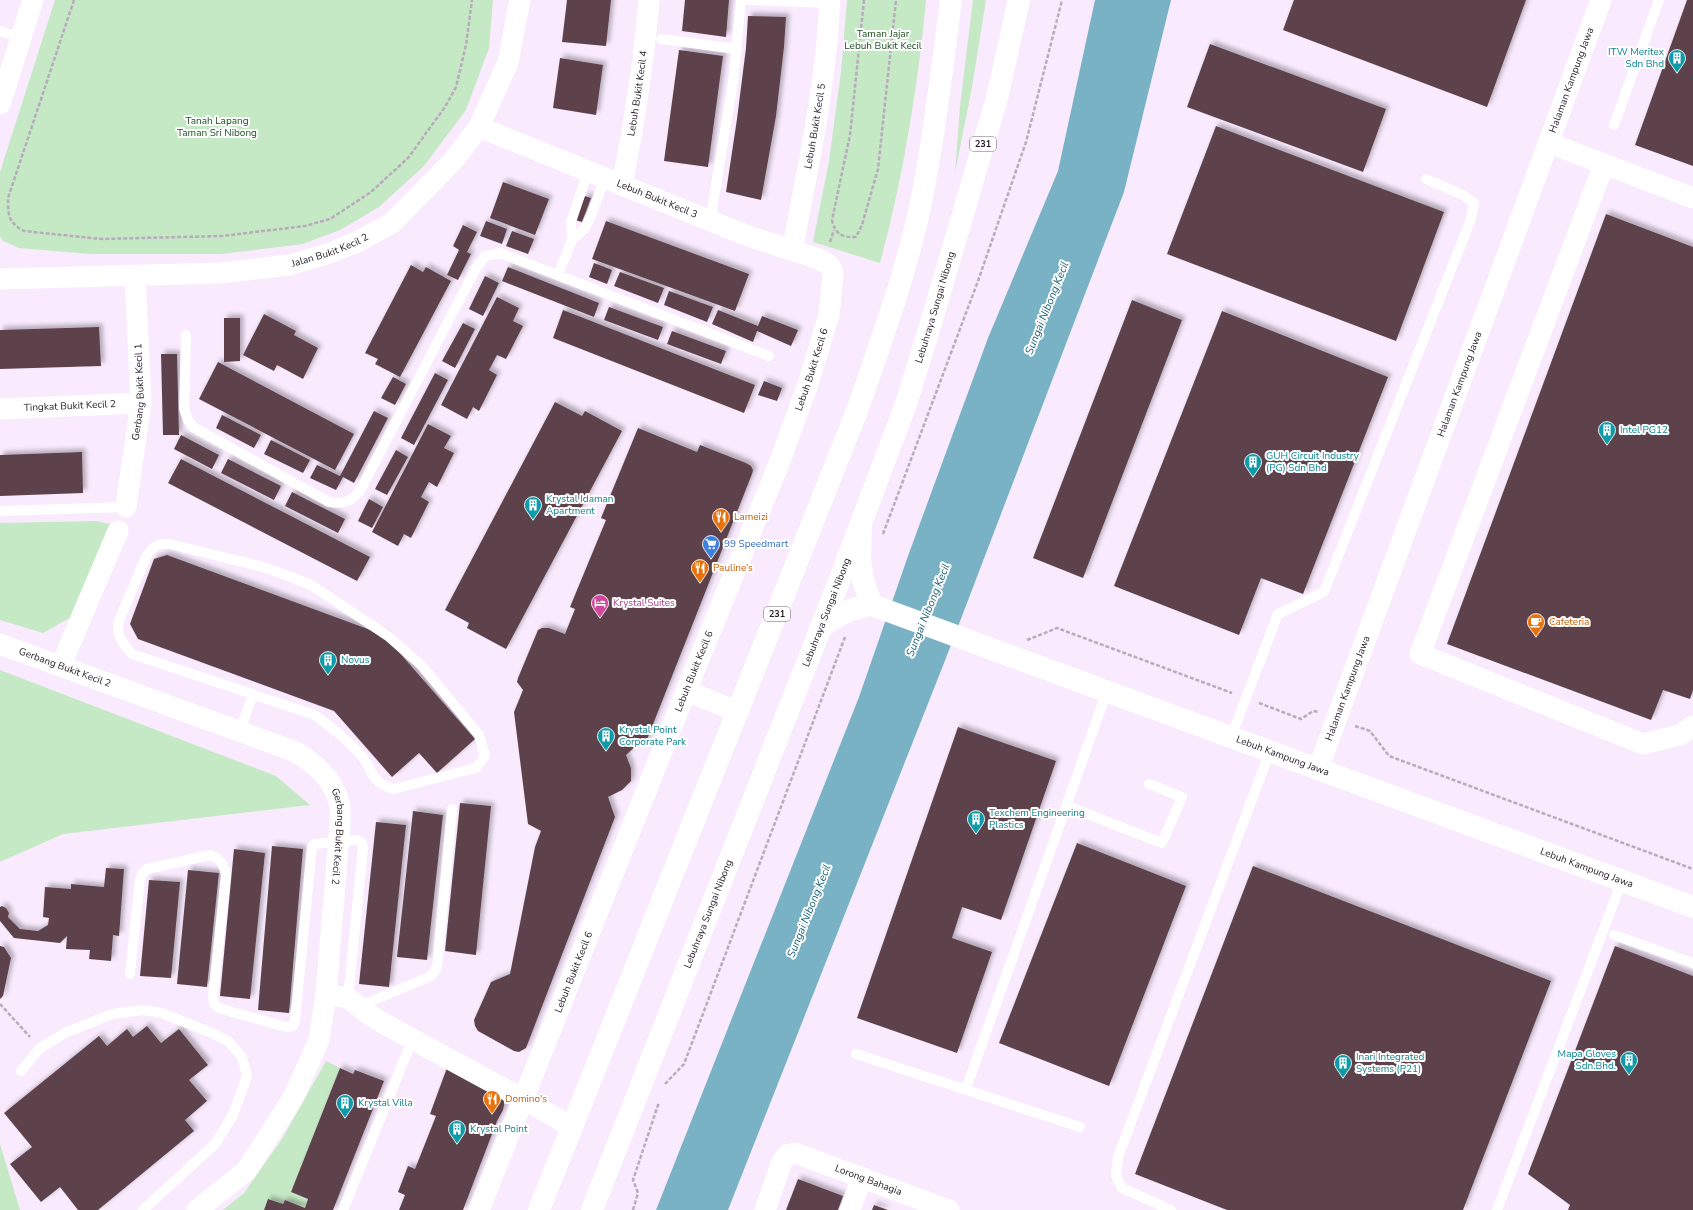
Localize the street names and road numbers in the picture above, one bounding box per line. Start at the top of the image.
street label: Halaman Kampung Jawa [1546,26,1597,135]
street label: Lebuh Bukit Kecil 4 [624,50,651,137]
street label: Lebuh Bukit Kecil 5 [801,83,829,170]
road number: 231 [970,137,996,151]
street label: Lebuh Bukit Kecil 3 [614,176,700,222]
street label: Jalan Bukit Kecil 2 [289,230,371,271]
street label: Lebuhraya Sungai Nibong [912,250,959,365]
street label: Lebuh Bukit Kecil 6 [792,327,832,413]
street label: Halaman Kampung Jawa [1434,330,1485,439]
street label: Gerbang Bukit Kecil 1 [129,343,148,441]
street label: Tingkat Bukit Kecil 2 [24,397,116,415]
street label: Lebuhraya Sungai Nibong [799,556,854,669]
road number: 231 [764,607,790,621]
street label: Lebuh Bukit Kecil 6 [671,629,717,714]
street label: Halaman Kampung Jawa [1322,634,1373,743]
street label: Gerbang Bukit Kecil 2 [17,644,113,691]
street label: Lebuh Kampung Jawa [1234,732,1331,780]
street label: Gerbang Bukit Kecil 2 [328,786,347,885]
street label: Lebuh Kampung Jawa [1538,844,1635,891]
street label: Lebuhraya Sungai Nibong [681,857,736,971]
street label: Lebuh Bukit Kecil 6 [551,930,596,1015]
street label: Lorong Bahagia [833,1161,904,1199]

